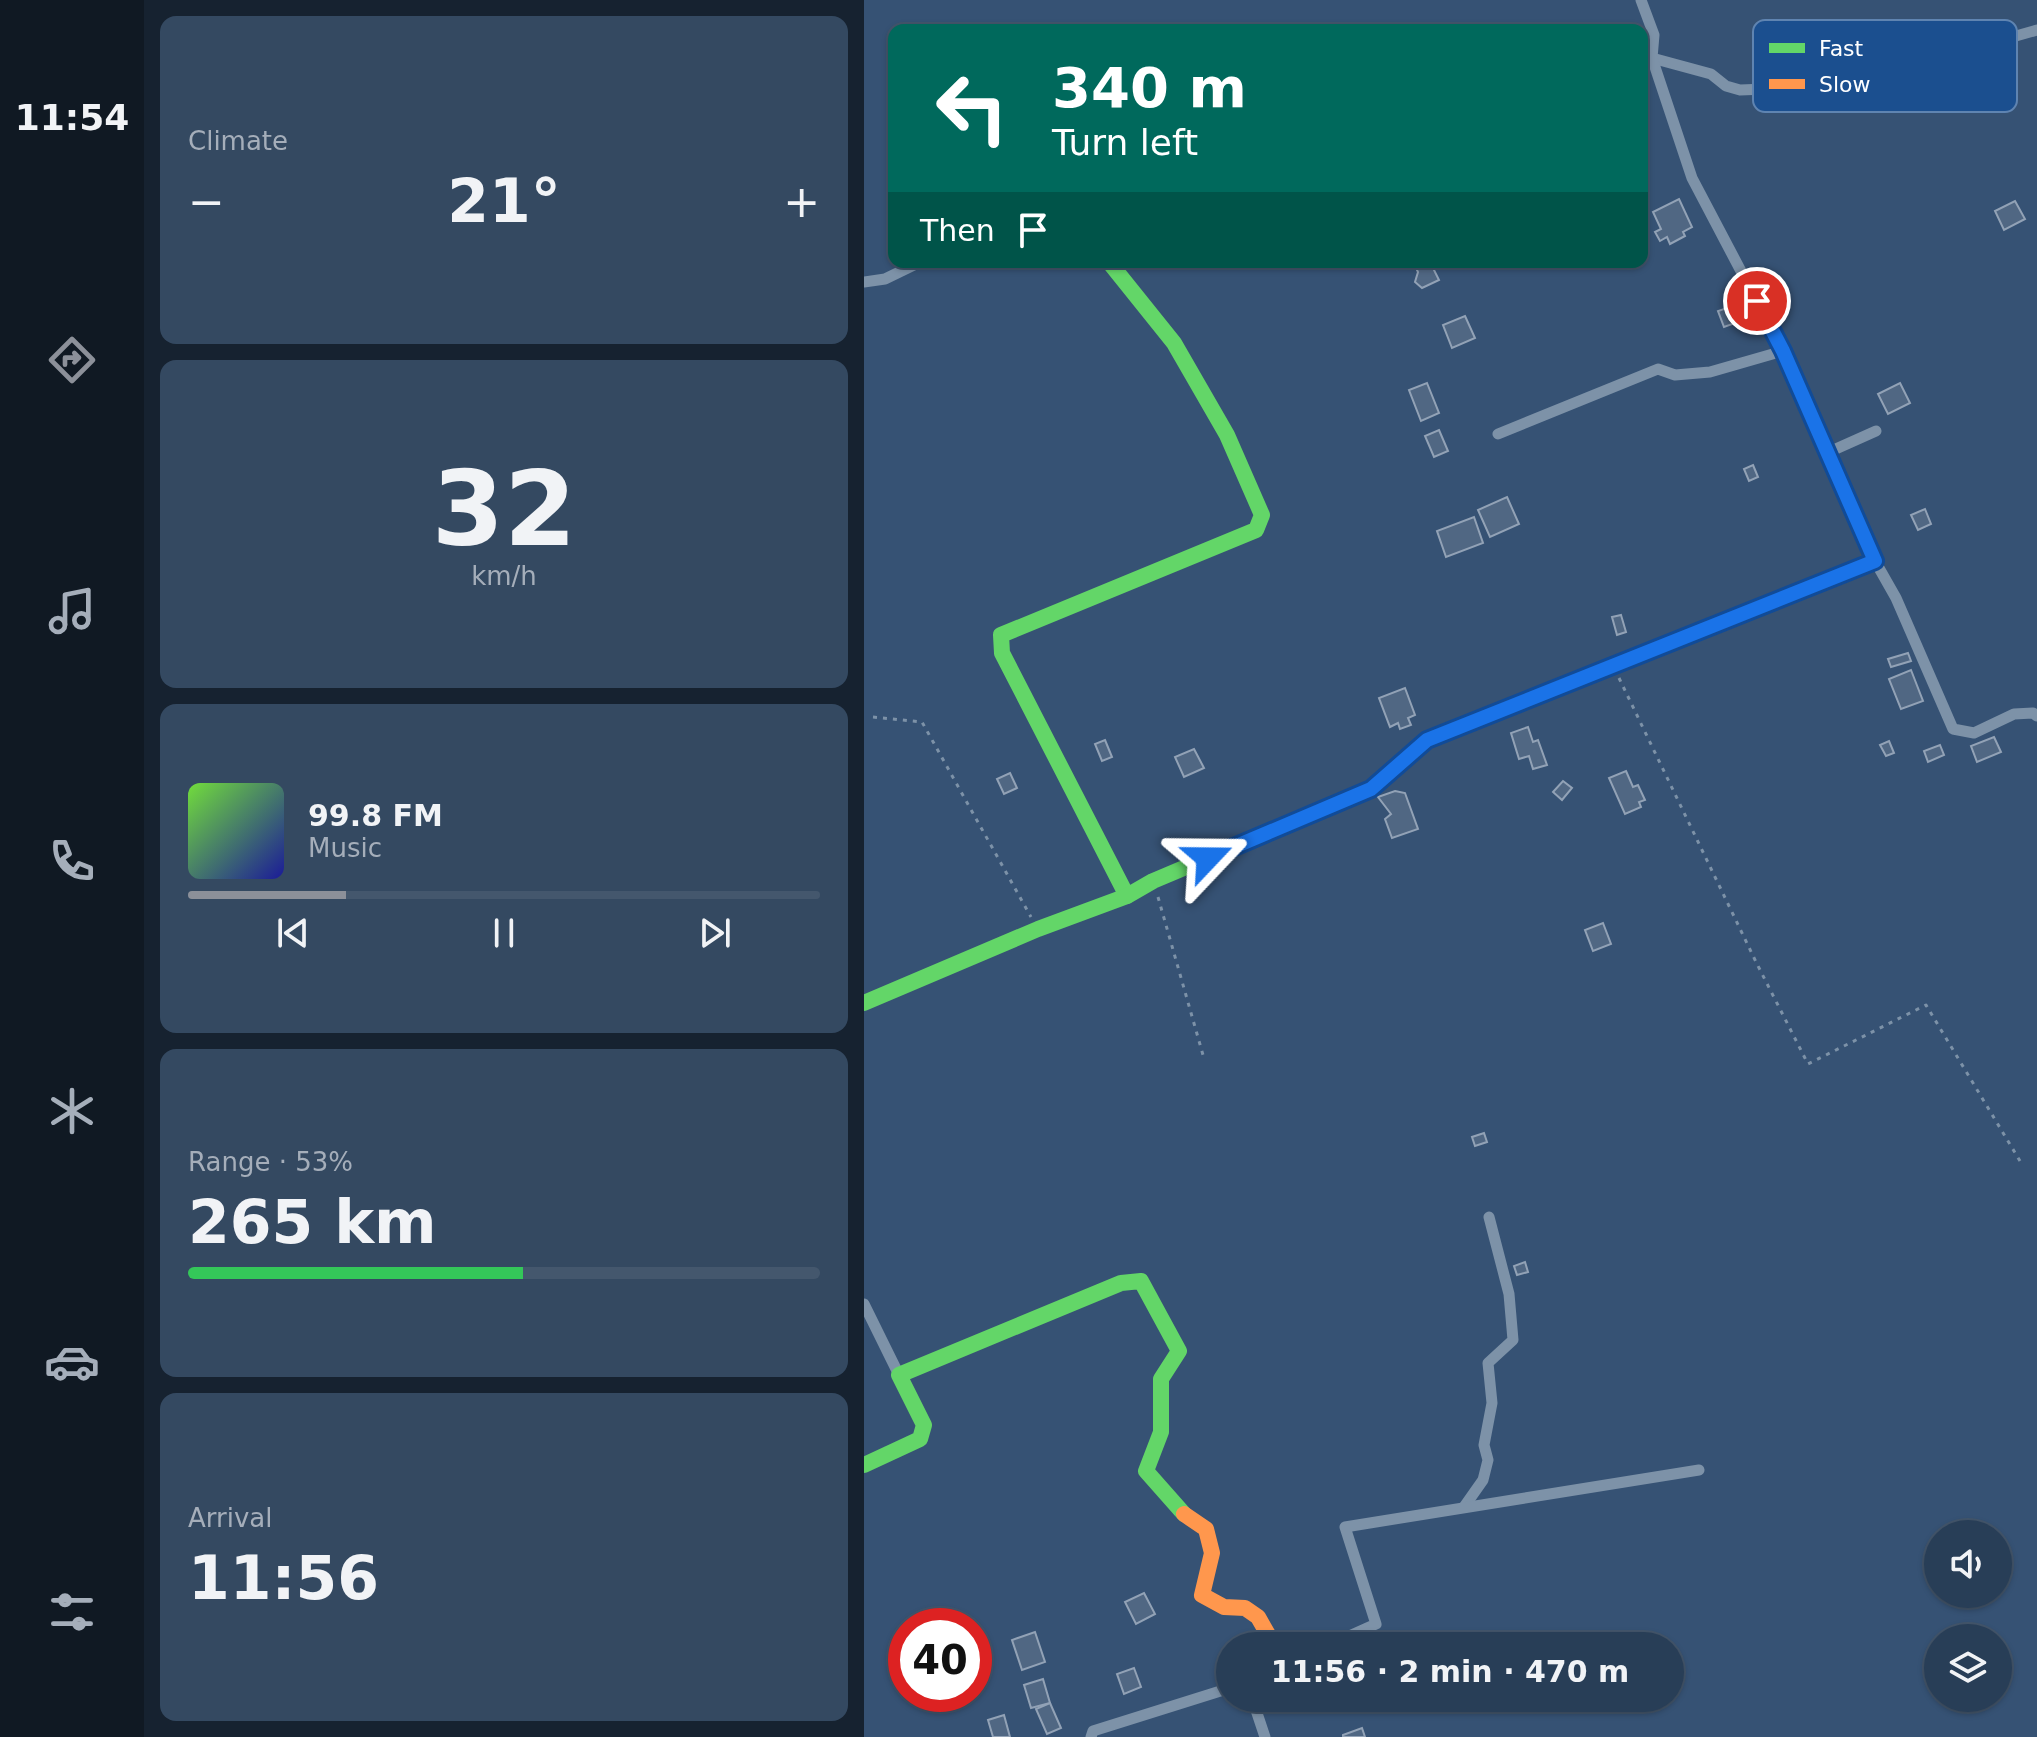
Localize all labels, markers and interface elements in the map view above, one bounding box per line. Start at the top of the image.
legend [1753,20,2017,112]
text: Fast [1819,36,1864,61]
text: 340 m [1052,55,1247,120]
icon: left [920,56,1024,160]
text: Slow [1819,72,1871,97]
text: 11:54 [15,97,129,138]
text: Turn left [1052,122,1198,163]
text: Climate [188,126,288,156]
text: 21° [447,166,561,236]
text: − [188,176,225,227]
text: + [783,176,820,227]
icon: arrive [1011,208,1055,252]
text: Then [920,213,995,248]
pin [1723,267,1791,335]
icon: arrive [1735,279,1779,323]
icon: directions [44,332,100,388]
text: 32 [432,448,576,570]
text: km/h [471,561,537,591]
icon: music [44,583,100,639]
text: 99.8 FM [308,798,443,833]
position arrow [1166,816,1250,900]
icon: phone [44,833,100,889]
text: Music [308,833,382,863]
icon: previous [271,911,315,955]
icon: pause [482,911,526,955]
icon: next [693,911,737,955]
icon: climate [44,1083,100,1139]
text: Range · 53% [188,1147,353,1177]
text: 265 km [188,1187,437,1257]
icon: car [44,1334,100,1390]
text: Arrival [188,1503,272,1533]
map controls [1924,1520,2012,1712]
button: sound [1924,1520,2012,1608]
text: 11:56 [188,1543,379,1613]
icon: filters [44,1584,100,1640]
speed limit sign: 40 [888,1608,992,1712]
button: layers [1924,1624,2012,1712]
text: 11:56 · 2 min · 470 m [1271,1654,1629,1689]

